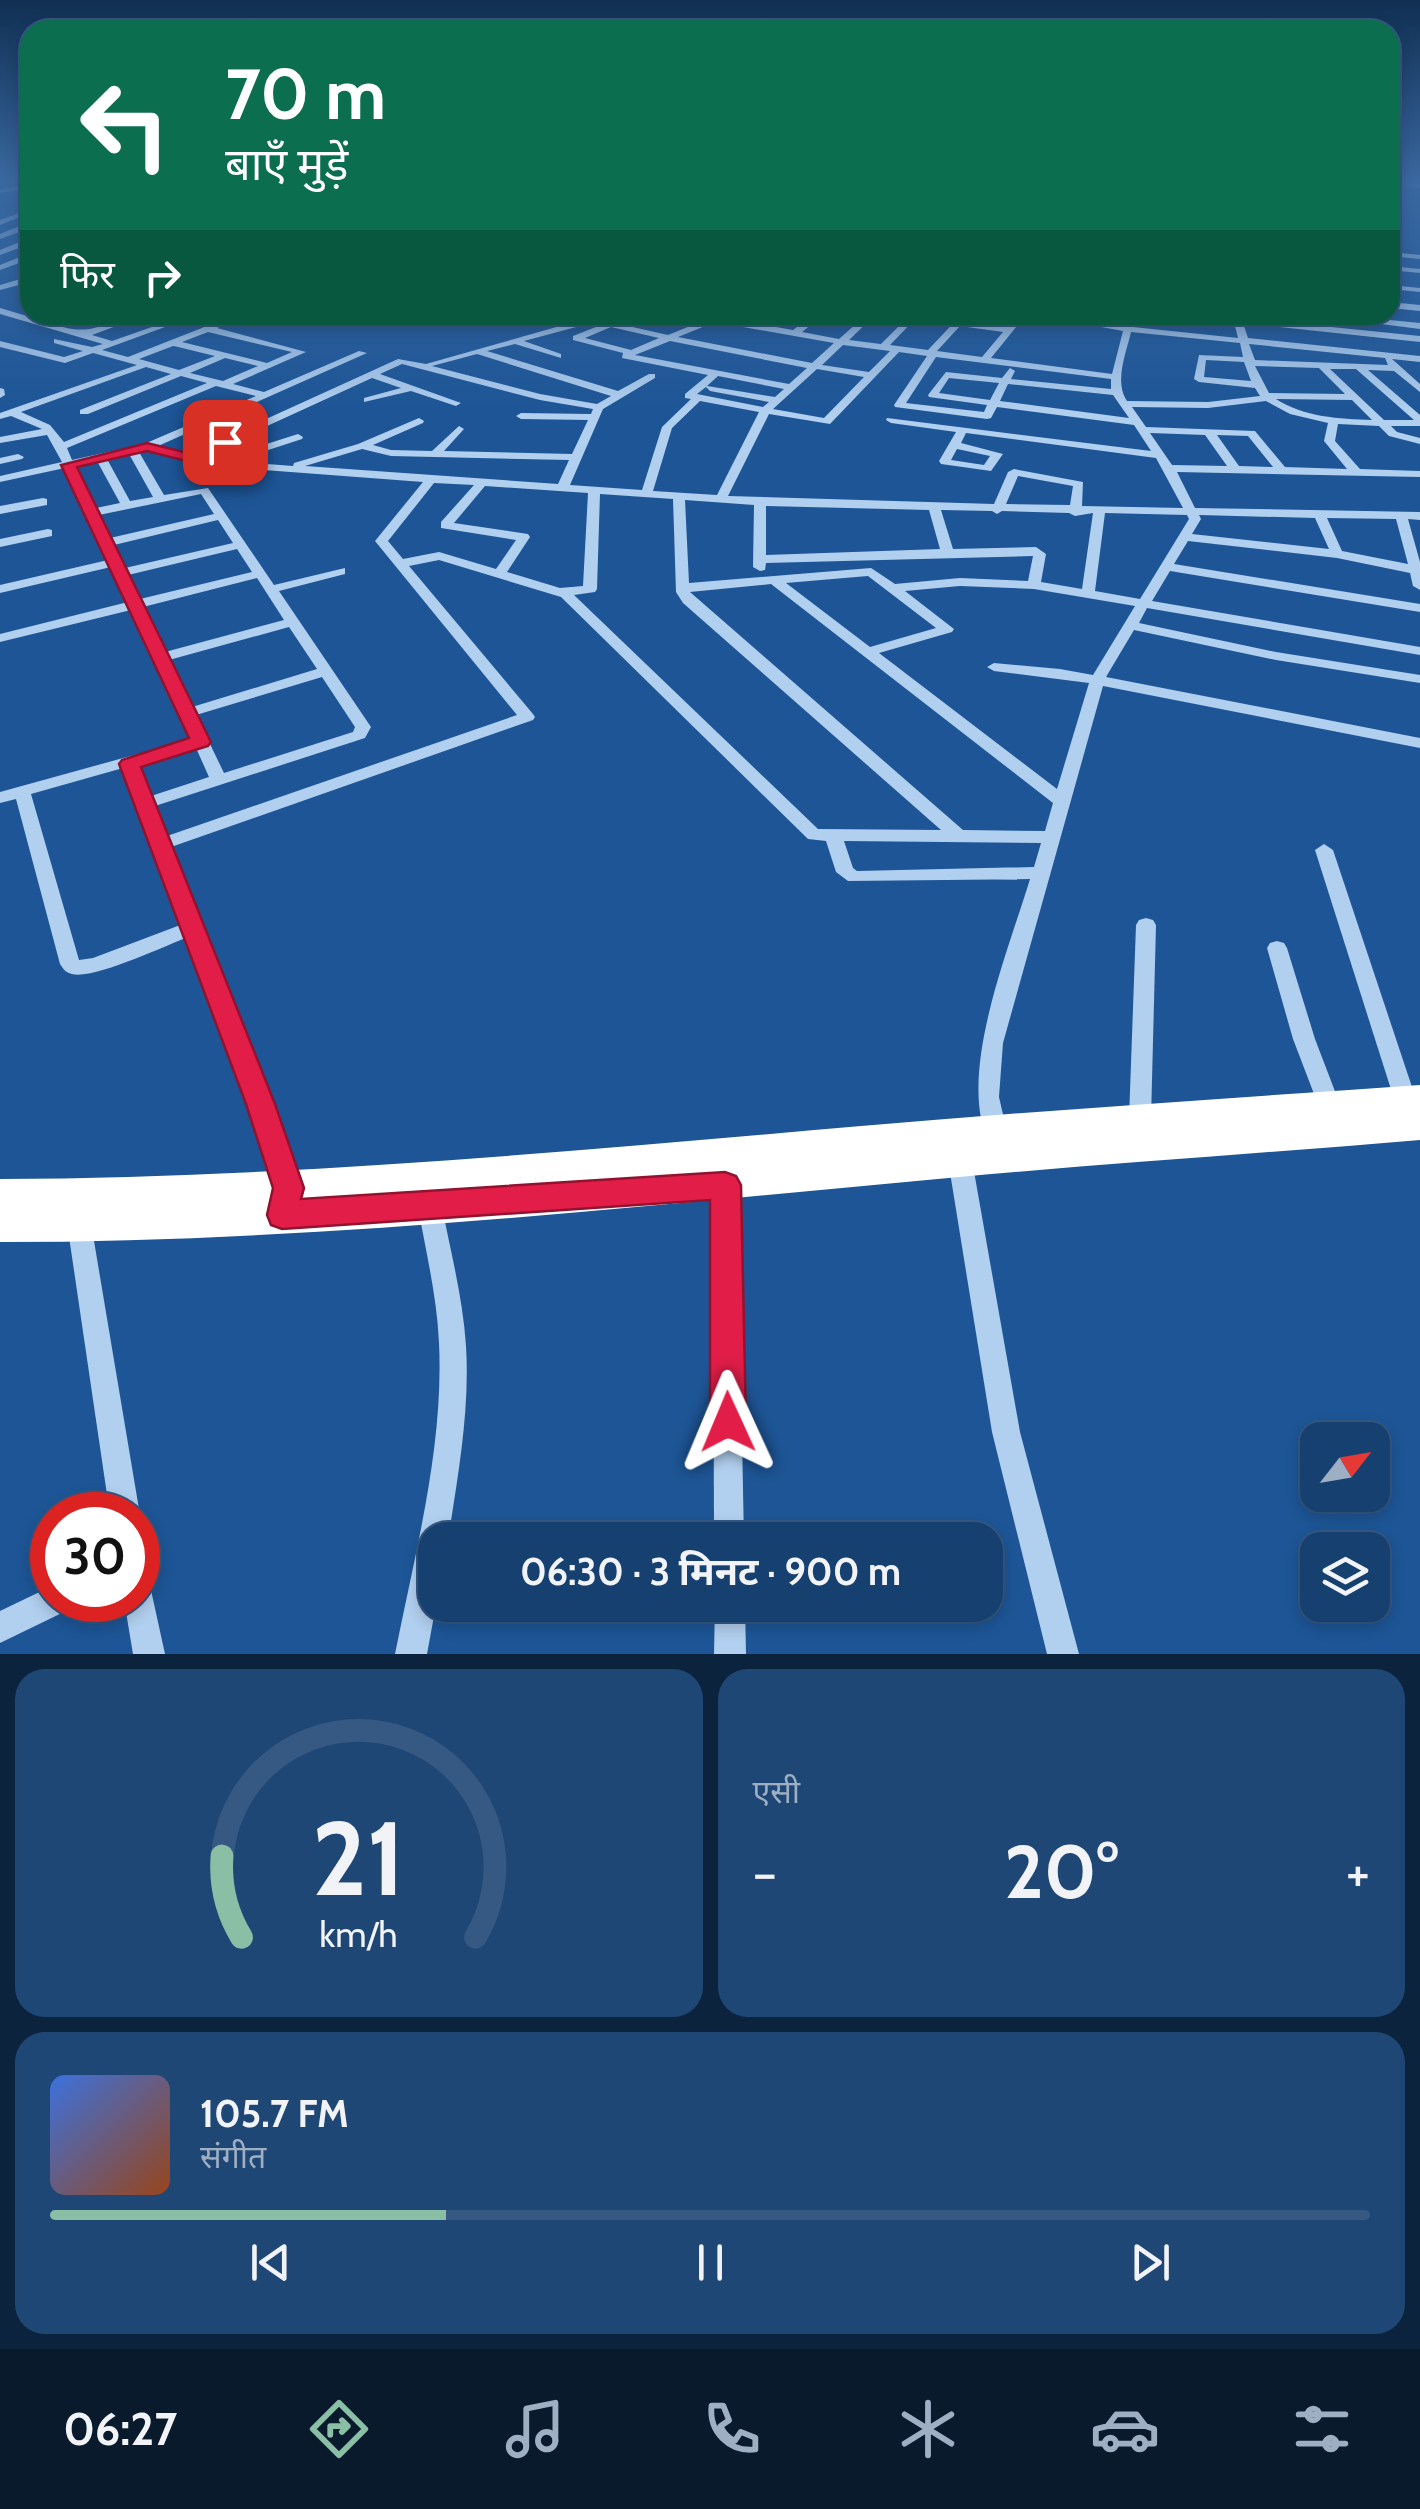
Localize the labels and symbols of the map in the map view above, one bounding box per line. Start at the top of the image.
pin [183,400,268,485]
position arrow [676,1370,780,1474]
north arrow [1300,1422,1390,1512]
speed limit sign: 30 [30,1492,160,1622]

